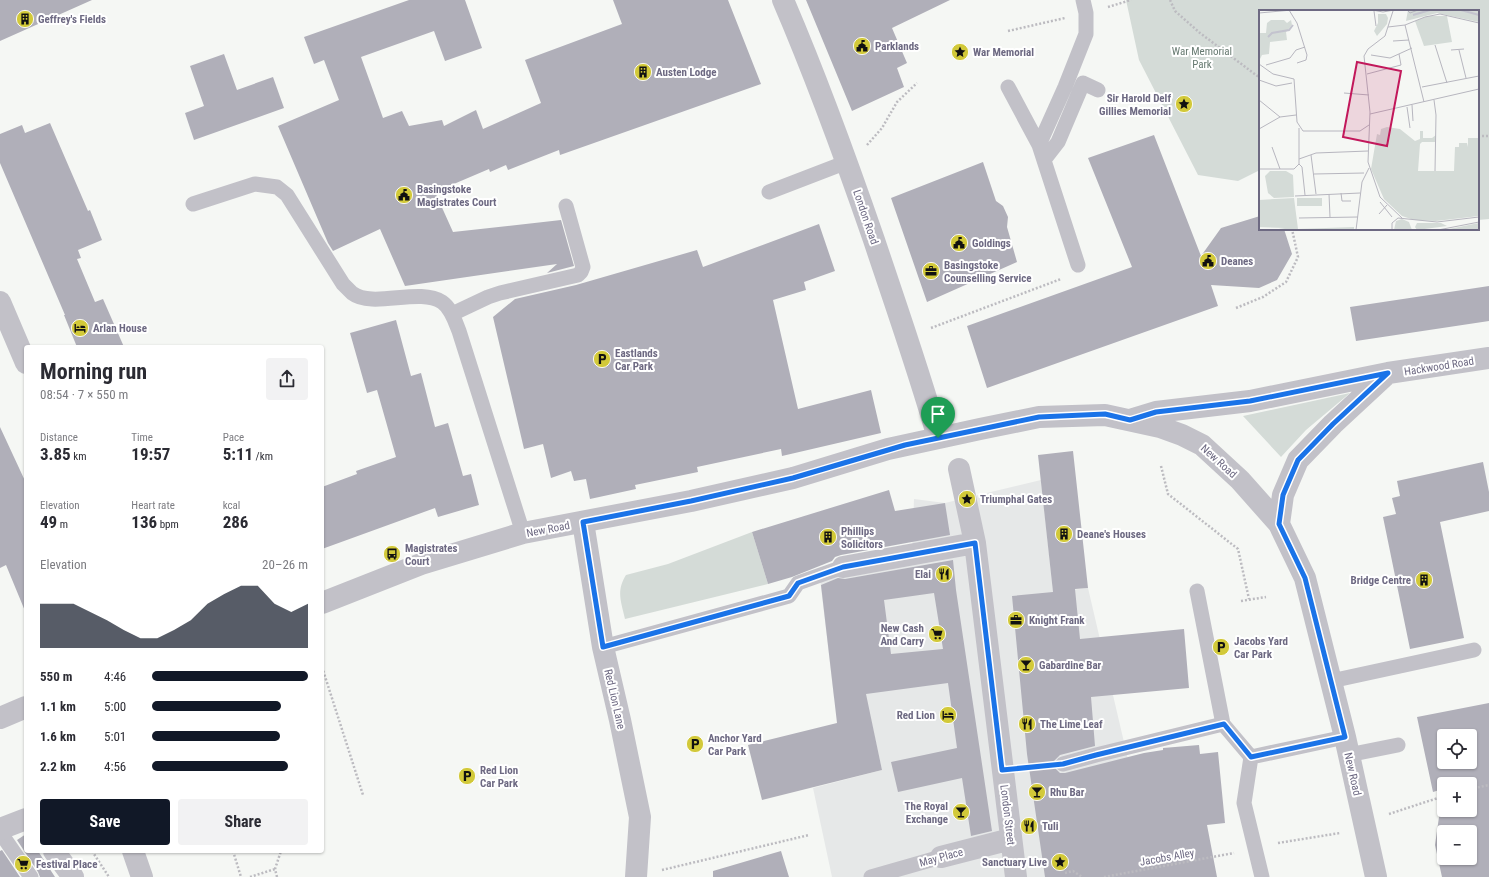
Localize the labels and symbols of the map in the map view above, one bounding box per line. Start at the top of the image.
building icon: Geffrey's Fields [15,9,35,29]
inset map [1259,10,1479,230]
place label: Geffrey's Fields [38,13,106,26]
public building icon: Parklands [852,36,872,56]
place label: Parklands [875,40,919,53]
place icon: War Memorial [950,42,970,62]
park label: War Memorial Park [1172,45,1232,71]
place label: War Memorial [973,46,1034,59]
building icon: Austen Lodge [633,62,653,82]
place label: Austen Lodge [656,66,717,79]
place label: Sir Harold Delf Gillies Memorial [1099,92,1171,118]
place icon: Sir Harold Delf Gillies Memorial [1174,94,1194,114]
place label: Basingstoke Magistrates Court [417,183,497,209]
public building icon: Basingstoke Magistrates Court [394,185,414,205]
street label: London Road [850,188,881,246]
public building icon: Goldings [949,233,969,253]
place label: Goldings [972,237,1011,250]
public building icon: Deanes [1198,251,1218,271]
place label: Deanes [1221,255,1253,268]
place label: Basingstoke Counselling Service [944,259,1032,285]
office icon: Basingstoke Counselling Service [921,261,941,281]
hotel icon: Arlan House [70,318,90,338]
place label: Arlan House [93,322,147,335]
place label: Eastlands Car Park [615,347,658,373]
parking icon: Eastlands Car Park [592,349,612,369]
street label: Hackwood Road [1403,355,1475,378]
pin [921,397,955,438]
street label: New Road [1198,442,1239,481]
place icon: Triumphal Gates [957,489,977,509]
place label: Triumphal Gates [980,493,1052,506]
street label: New Road [525,519,571,540]
building icon: Deane's Houses [1054,524,1074,544]
place label: Phillips Solicitors [841,525,883,551]
building icon: Phillips Solicitors [818,527,838,547]
place label: Deane's Houses [1077,528,1146,541]
place label: Magistrates Court [405,542,458,568]
bus stop icon: Magistrates Court [382,544,402,564]
restaurant icon: Elai [934,564,954,584]
place label: Elai [915,568,931,581]
building icon: Bridge Centre [1414,570,1434,590]
place label: Bridge Centre [1351,574,1411,587]
office icon: Knight Frank [1006,610,1026,630]
place label: Knight Frank [1029,614,1085,627]
place label: New Cash And Carry [881,622,924,648]
supermarket icon: New Cash And Carry [927,624,947,644]
place label: Jacobs Yard Car Park [1234,635,1288,661]
parking icon: Jacobs Yard Car Park [1211,637,1231,657]
bar icon: Gabardine Bar [1016,655,1036,675]
place label: Gabardine Bar [1039,659,1102,672]
street label: Red Lion Lane [601,668,628,730]
hotel icon: Red Lion [938,705,958,725]
place label: Red Lion [897,709,935,722]
restaurant icon: The Lime Leaf [1017,714,1037,734]
place label: The Lime Leaf [1040,718,1103,731]
place label: Anchor Yard Car Park [708,732,762,758]
parking icon: Anchor Yard Car Park [685,734,705,754]
street label: New Road [1341,751,1364,797]
place label: Red Lion Car Park [480,764,519,790]
parking icon: Red Lion Car Park [457,766,477,786]
bar icon: Rhu Bar [1027,782,1047,802]
street label: London Street [997,784,1018,846]
place label: Rhu Bar [1050,786,1085,799]
place label: The Royal Exchange [905,800,948,826]
bar icon: The Royal Exchange [951,802,971,822]
restaurant icon: Tuli [1019,816,1039,836]
place label: Tuli [1042,820,1059,833]
street label: May Place [918,845,964,870]
street label: Jacobs Alley [1139,846,1196,869]
place icon: Sanctuary Live [1050,852,1070,872]
supermarket icon: Festival Place [13,854,33,874]
place label: Sanctuary Live [982,856,1047,869]
place label: Festival Place [36,858,97,871]

